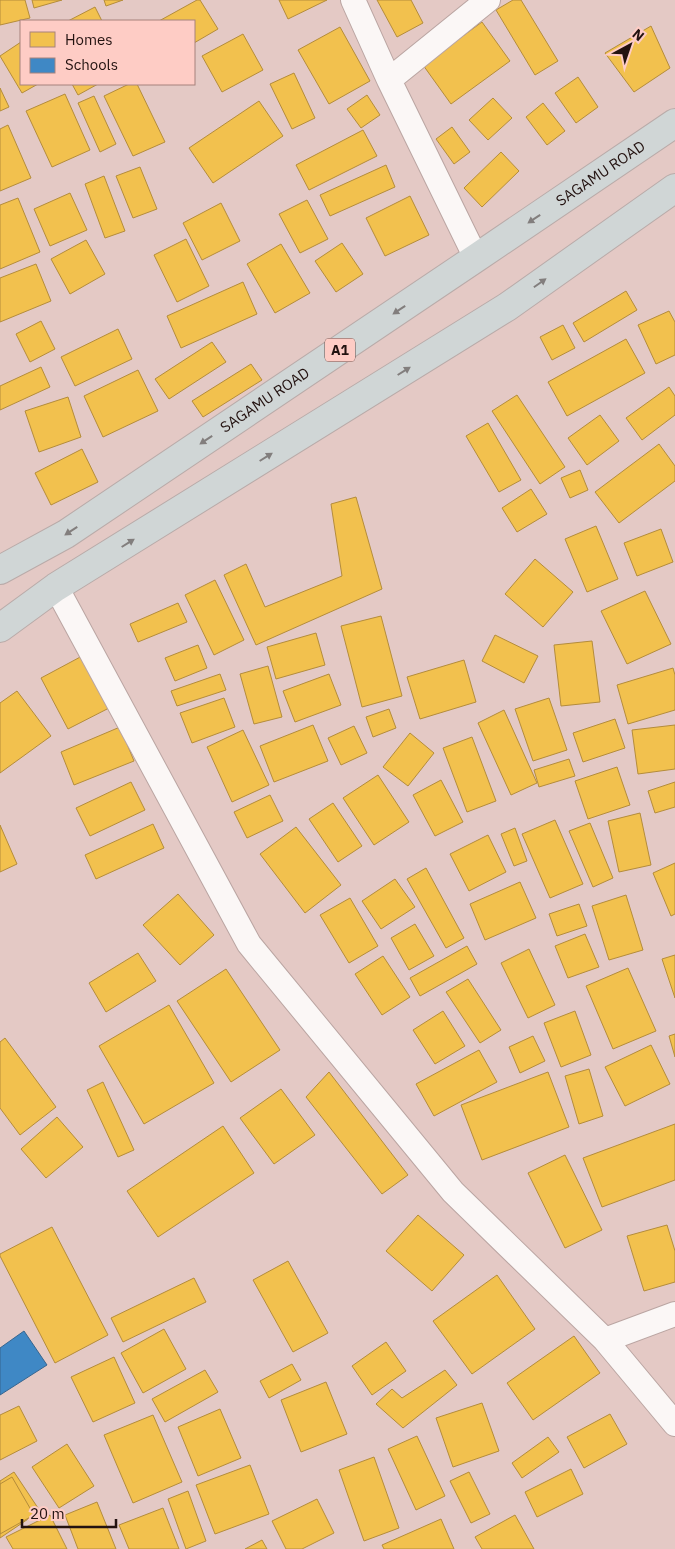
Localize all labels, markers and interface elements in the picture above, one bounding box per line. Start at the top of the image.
legend [20,20,195,85]
north arrow [605,20,655,70]
text: N [629,25,648,45]
text: Homes [65,30,113,49]
text: Schools [65,55,118,74]
street label: SAGAMU ROAD [552,136,649,210]
one-way arrow [527,214,540,224]
one-way arrow [533,278,546,289]
one-way arrow [392,306,406,315]
road number: A1 [325,338,355,362]
street label: SAGAMU ROAD [216,363,313,436]
one-way arrow [397,367,410,376]
one-way arrow [199,435,213,445]
one-way arrow [259,452,272,462]
one-way arrow [64,526,78,535]
one-way arrow [121,538,134,547]
scale bar [22,1496,116,1528]
text: 20 m [30,1504,65,1523]

